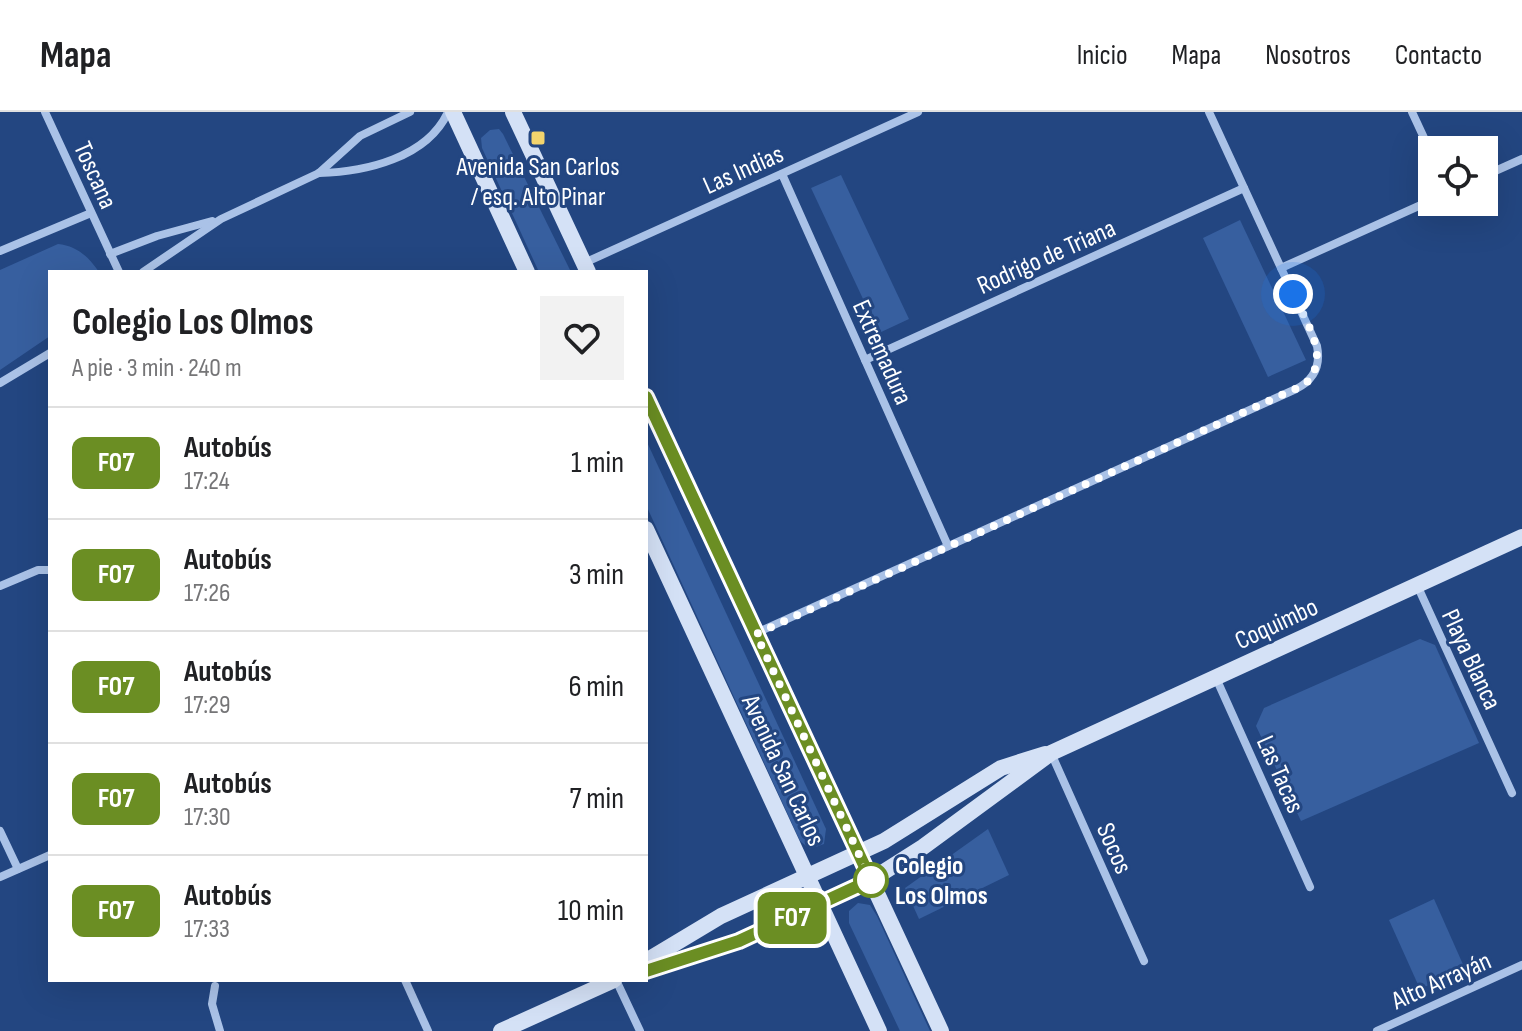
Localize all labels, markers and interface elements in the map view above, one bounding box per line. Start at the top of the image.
text: Mapa [40,33,112,78]
text: Inicio [1077,39,1128,72]
text: Mapa [1172,39,1221,72]
text: Nosotros [1265,39,1351,72]
text: Contacto [1395,39,1482,72]
marker: Avenida San Carlos / esq. Alto Pinar [529,129,547,147]
map controls [1418,136,1498,216]
button: locate [1418,136,1498,216]
street label: Toscana [66,137,123,214]
street label: Las Indias [699,139,789,202]
place label: Avenida San Carlos / esq. Alto Pinar [455,152,620,213]
street label: Rodrigo de Triana [973,213,1121,302]
your location [1273,274,1313,314]
street label: Extremadura [845,295,918,410]
button: heart [540,296,624,380]
text: Colegio Los Olmos [72,300,314,345]
text: A pie · 3 min · 240 m [72,353,242,384]
text: Autobús [184,430,272,466]
text: 1 min [571,445,624,481]
text: F07 [98,446,134,479]
text: 17:24 [184,466,230,497]
text: Autobús [184,542,272,578]
text: 3 min [569,557,624,593]
text: F07 [98,558,134,591]
text: 17:26 [184,578,230,609]
street label: Coquimbo [1230,592,1323,657]
street label: Playa Blanca [1434,605,1507,715]
text: Autobús [184,654,272,690]
text: 6 min [568,669,624,705]
text: F07 [98,670,134,703]
street label: Avenida San Carlos [734,689,831,851]
text: 17:29 [184,690,230,721]
street label: Las Tacas [1249,731,1310,818]
text: Autobús [184,766,272,802]
text: 7 min [570,781,624,817]
text: F07 [98,782,134,815]
text: 17:30 [184,802,231,833]
street label: Socos [1089,818,1138,879]
place label: Colegio Los Olmos [895,851,988,912]
marker: Colegio Los Olmos [854,863,888,897]
text: Autobús [184,878,272,914]
line badge: F07 [746,892,838,944]
text: 10 min [558,893,624,929]
text: F07 [98,894,134,927]
text: F07 [774,901,810,934]
text: 17:33 [184,914,230,945]
street label: Alto Arrayán [1386,946,1496,1017]

